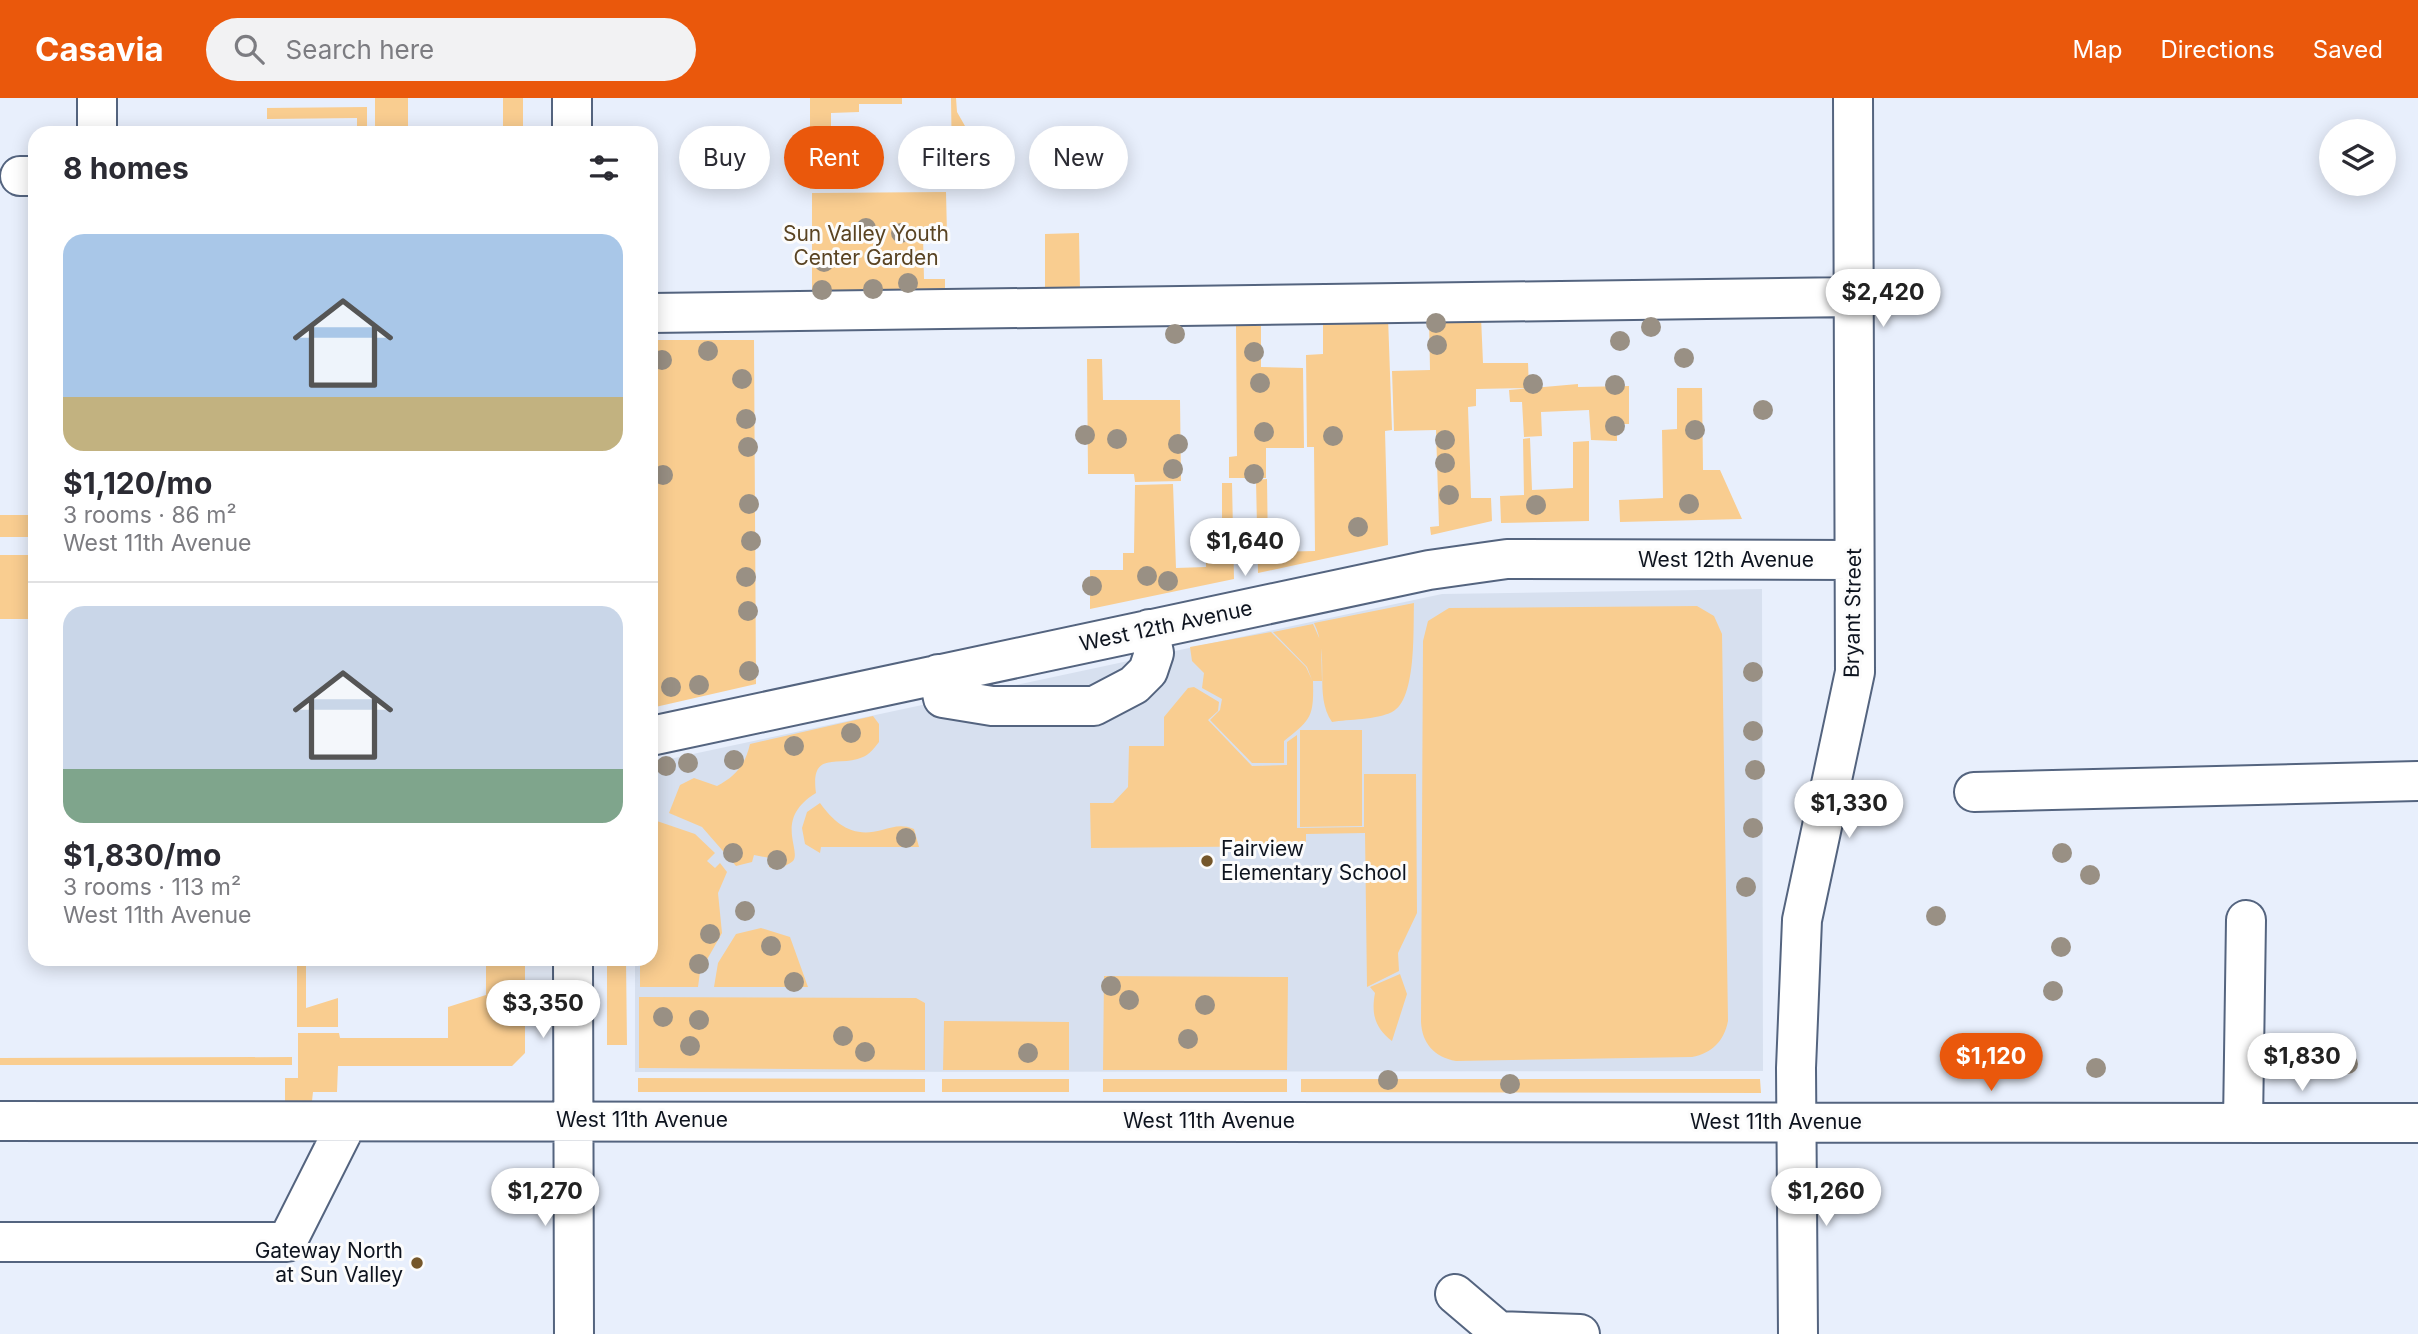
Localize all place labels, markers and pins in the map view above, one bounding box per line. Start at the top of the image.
pin: $2,420 [1826,270,1940,329]
pin: $1,640 [1188,518,1302,578]
pin: $1,330 [1792,780,1906,840]
place label: Fairview Elementary School [1221,836,1407,885]
marker: Fairview Elementary School [1199,853,1215,869]
pin: $3,350 [486,981,600,1040]
pin: $1,120 [1934,1034,2048,1093]
pin: $1,830 [2245,1034,2359,1093]
pin: $1,270 [488,1168,602,1228]
pin: $1,260 [1769,1168,1883,1228]
place label: Gateway North at Sun Valley [255,1238,403,1287]
marker: Gateway North at Sun Valley [409,1255,425,1271]

